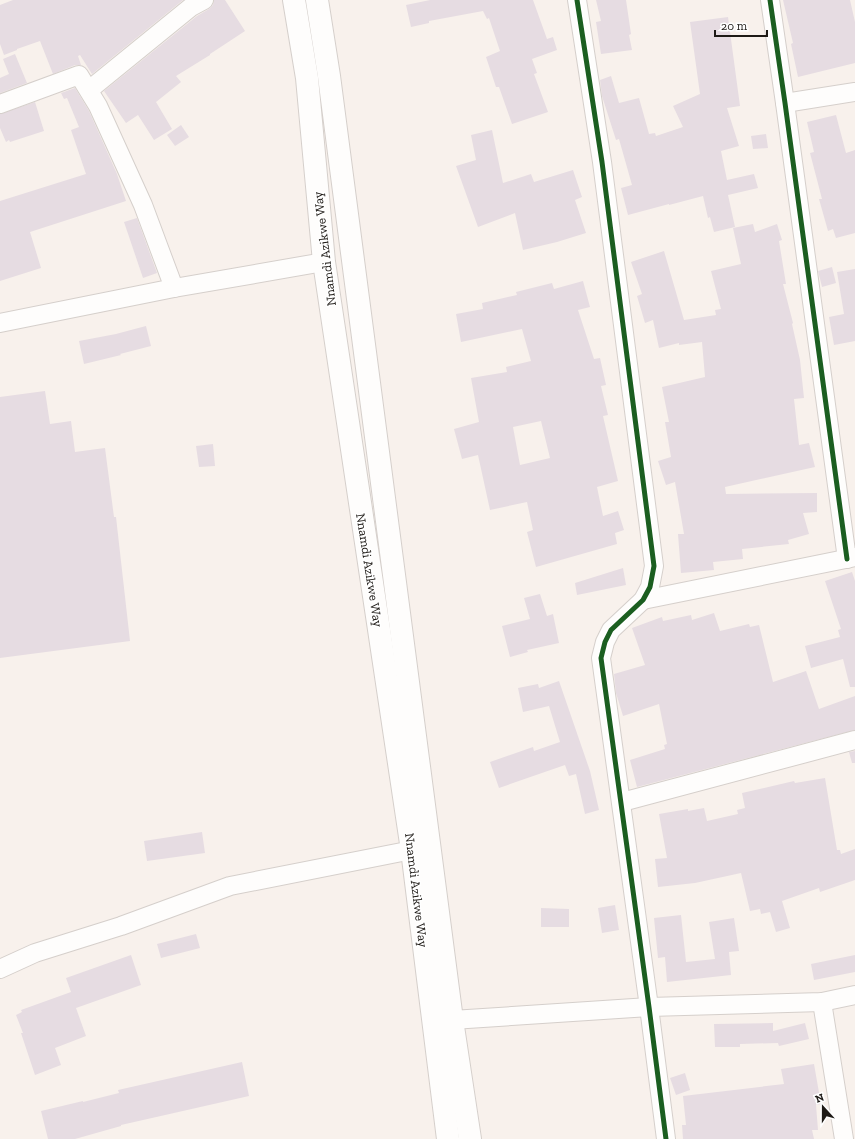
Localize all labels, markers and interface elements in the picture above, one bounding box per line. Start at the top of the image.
scale bar [715,12,767,38]
text: 20 m [721,19,748,33]
street label: Nnamdi Azikwe Way [310,191,339,307]
street label: Nnamdi Azikwe Way [353,512,386,628]
street label: Nnamdi Azikwe Way [402,832,431,948]
north arrow [803,1087,843,1127]
text: N [813,1090,826,1106]

